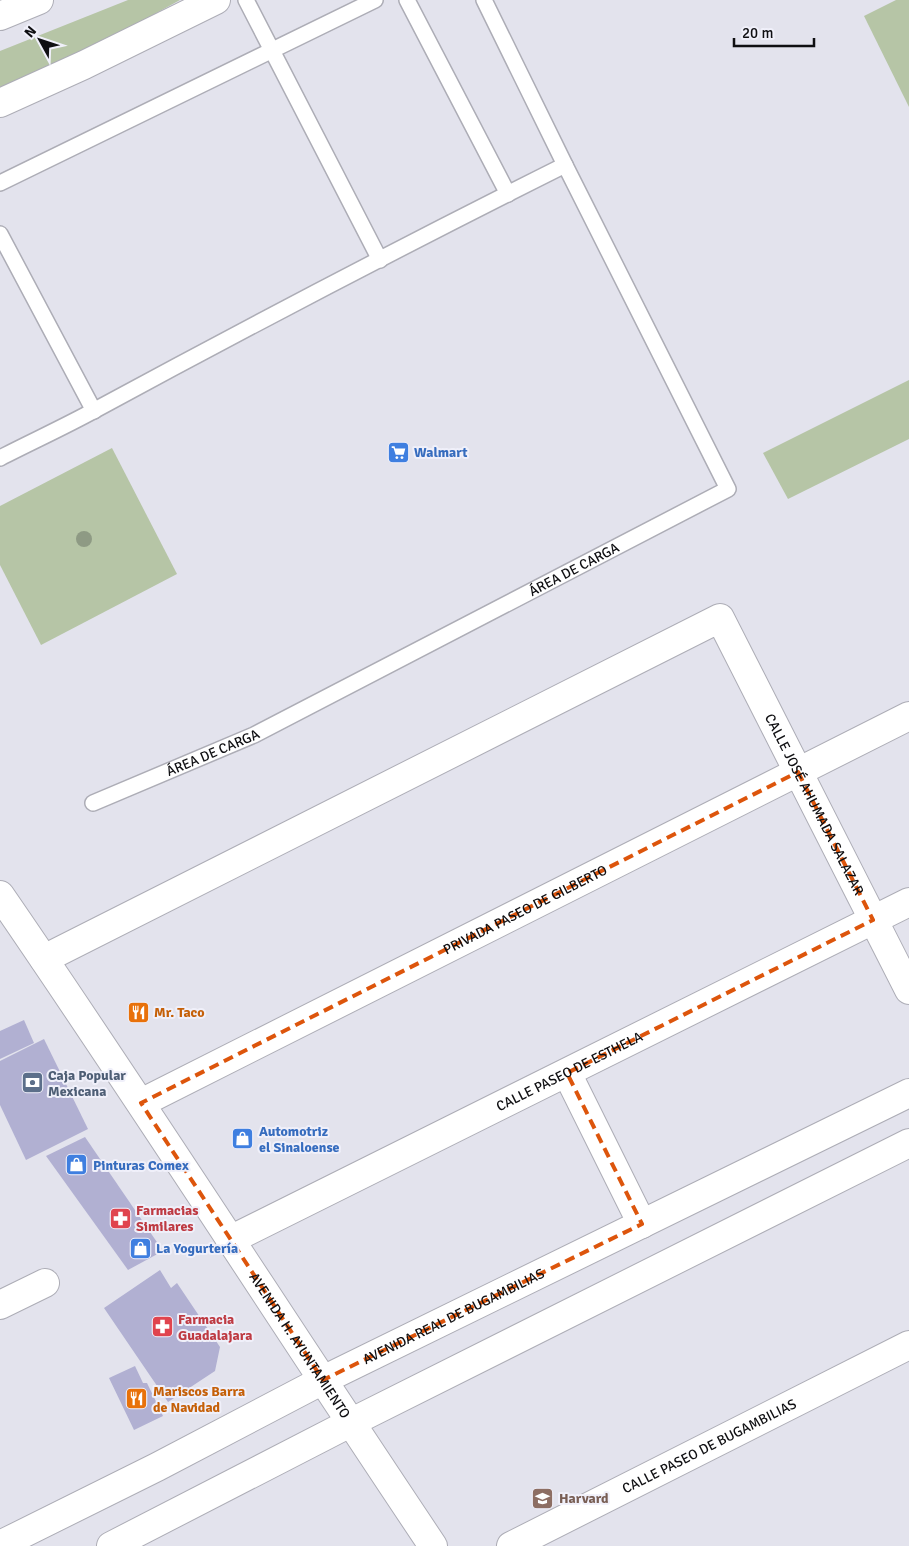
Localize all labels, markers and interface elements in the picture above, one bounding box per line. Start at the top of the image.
north arrow [15,15,65,65]
scale bar [734,15,814,47]
text: N [21,23,40,41]
text: 20 m [742,24,773,42]
supermarket icon: Walmart [386,440,410,464]
place label: Walmart [414,444,468,461]
street label: ÁREA DE CARGA [526,539,622,600]
street label: CALLE JOSÉ AHUMADA SALAZAR [761,711,867,898]
street label: ÁREA DE CARGA [164,725,263,780]
street label: PRIVADA PASEO DE GILBERTO [440,862,610,958]
restaurant icon: Mr. Taco [126,1000,150,1024]
place label: Mr. Taco [154,1004,204,1021]
street label: CALLE PASEO DE ESTHELA [493,1028,646,1115]
place label: Caja Popular Mexicana [48,1067,126,1100]
bank icon: Caja Popular Mexicana [20,1071,44,1095]
place label: Automotriz el Sinaloense [259,1123,340,1156]
shop icon: Automotriz el Sinaloense [231,1127,255,1151]
shop icon: Pinturas Comex [65,1153,89,1177]
place label: Pinturas Comex [93,1157,189,1174]
place label: Farmacias Similares [136,1202,198,1235]
pharmacy icon: Farmacias Similares [108,1206,132,1230]
shop icon: La Yogurtería [128,1236,152,1260]
place label: La Yogurtería [156,1240,238,1257]
street label: AVENIDA REAL DE BUGAMBILIAS [360,1265,548,1368]
street label: AVENIDA H. AYUNTAMIENTO [245,1269,354,1422]
place label: Farmacia Guadalajara [178,1311,252,1344]
pharmacy icon: Farmacia Guadalajara [150,1315,174,1339]
place label: Mariscos Barra de Navidad [153,1383,245,1416]
restaurant icon: Mariscos Barra de Navidad [125,1387,149,1411]
street label: CALLE PASEO DE BUGAMBILIAS [619,1395,800,1497]
school or university icon: Harvard [531,1486,555,1510]
place label: Harvard [559,1490,609,1507]

